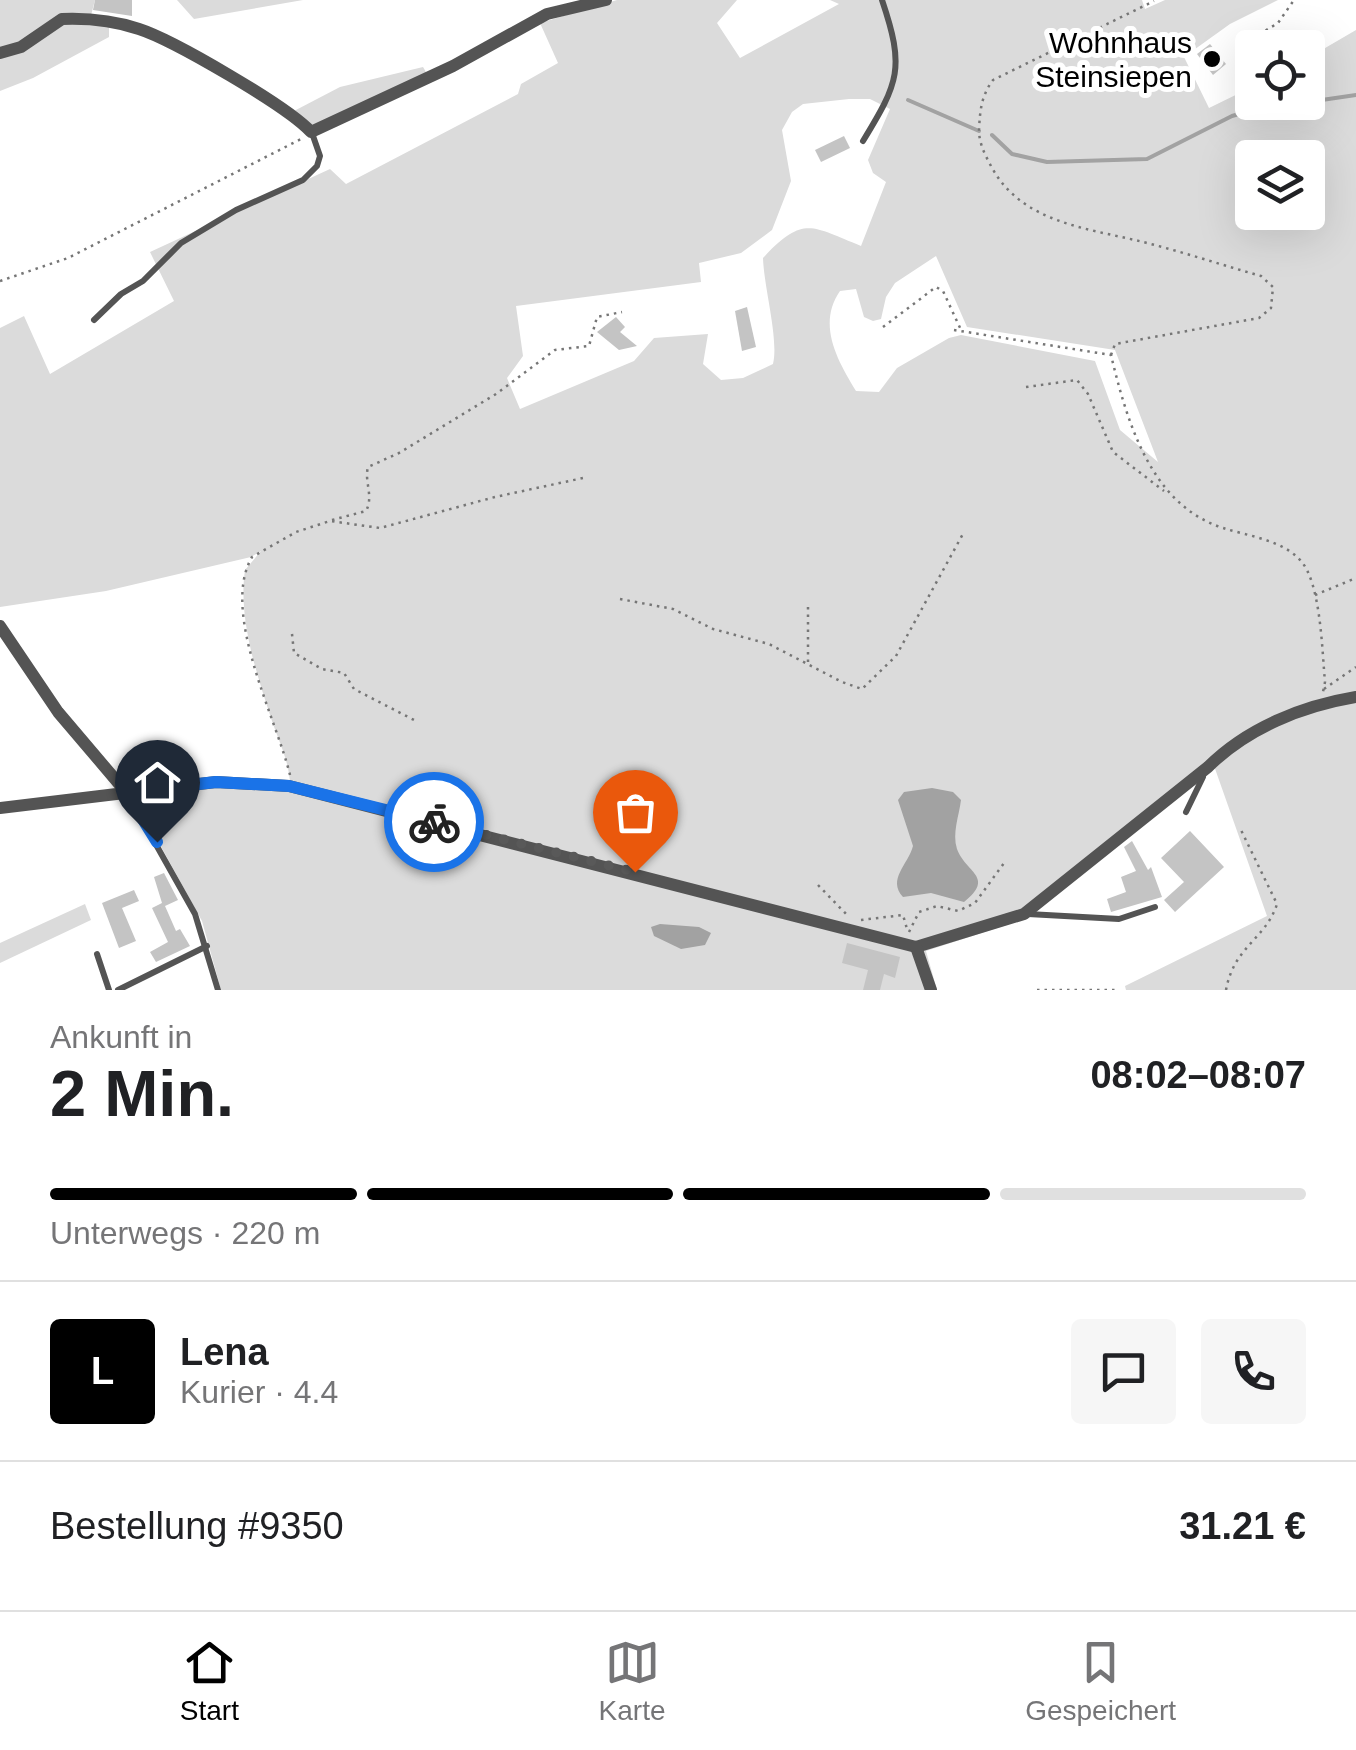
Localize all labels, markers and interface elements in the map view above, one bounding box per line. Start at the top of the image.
place label: Wohnhaus Steinsiepen [1035,26,1192,93]
map controls [1235,30,1325,230]
button: locate [1235,30,1325,120]
marker: Wohnhaus Steinsiepen [1201,48,1223,70]
button: layers [1235,140,1325,230]
pin [115,740,200,843]
icon: home [130,755,185,810]
pin [593,770,678,873]
courier [384,772,484,872]
icon: bag [608,785,663,840]
icon: bike [407,795,462,850]
text: Ankunft in [50,1019,192,1055]
text: 08:02–08:07 [1090,1054,1306,1096]
text: 2 Min. [50,1057,234,1130]
text: Unterwegs · 220 m [50,1215,320,1251]
button: chat [1071,1319,1176,1424]
button: phone [1201,1319,1306,1424]
text: Lena [180,1331,269,1373]
text: L [91,1350,114,1392]
text: Kurier · 4.4 [180,1374,338,1410]
text: Bestellung #9350 [50,1505,344,1547]
text: 31.21 € [1179,1505,1306,1547]
tab: Start [180,1635,239,1727]
tab: Karte [599,1635,666,1727]
tab: Gespeichert [1025,1635,1176,1727]

